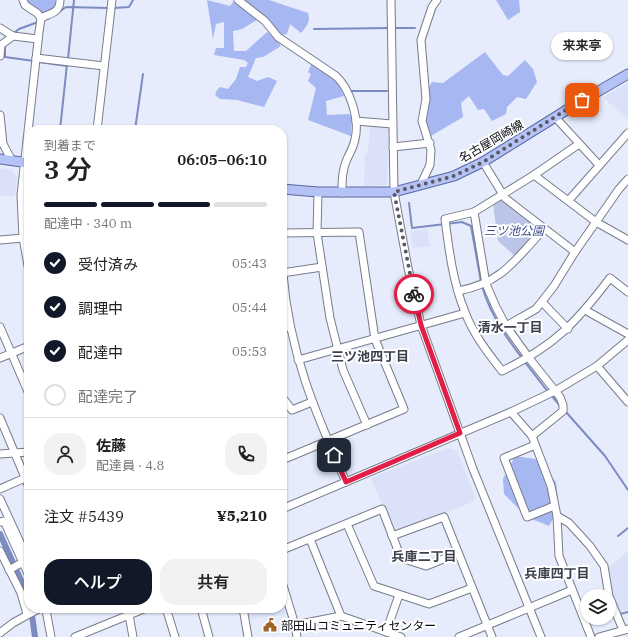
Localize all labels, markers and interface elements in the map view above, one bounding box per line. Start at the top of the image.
callout: 来来亭 [551,32,613,60]
text: 来来亭 [562,37,602,54]
pin [565,83,599,117]
icon: bag [571,89,593,111]
street label: 名古屋岡崎線 [456,117,526,165]
text: 到着まで [44,137,96,154]
text: 06:05–06:10 [177,150,267,169]
text: 3 分 [44,152,92,186]
text: 配達中 · 340 m [44,215,132,232]
park label: 三ツ池公園 [484,223,546,238]
icon: check [44,252,66,274]
text: 受付済み [78,255,138,274]
text: 05:43 [232,255,267,272]
courier [394,274,434,314]
icon: bike [403,283,425,305]
icon: check [44,296,66,318]
text: 調理中 [78,299,123,318]
text: 05:44 [232,299,267,316]
district label: 清水一丁目 [477,319,543,336]
icon: check [44,340,66,362]
text: 配達中 [78,343,123,362]
text: 05:53 [232,343,267,360]
district label: 三ツ池四丁目 [331,348,409,365]
text: 配達完了 [78,387,138,406]
button: person [44,433,86,475]
button: phone [225,433,267,475]
text: 佐藤 [96,436,126,455]
pin [317,438,351,472]
icon: home [323,444,345,466]
text: 配達員 · 4.8 [96,457,164,474]
text: ¥5,210 [217,506,267,525]
text: 注文 #5439 [44,507,124,526]
district label: 兵庫二丁目 [391,548,457,565]
button: ヘルプ [44,559,152,605]
button: 共有 [160,559,267,605]
district label: 兵庫四丁目 [524,565,590,582]
map controls [580,589,616,625]
button: layers [580,589,616,625]
public building icon: 部田山コミュニティセンター [262,617,278,633]
place label: 部田山コミュニティセンター [281,618,436,633]

